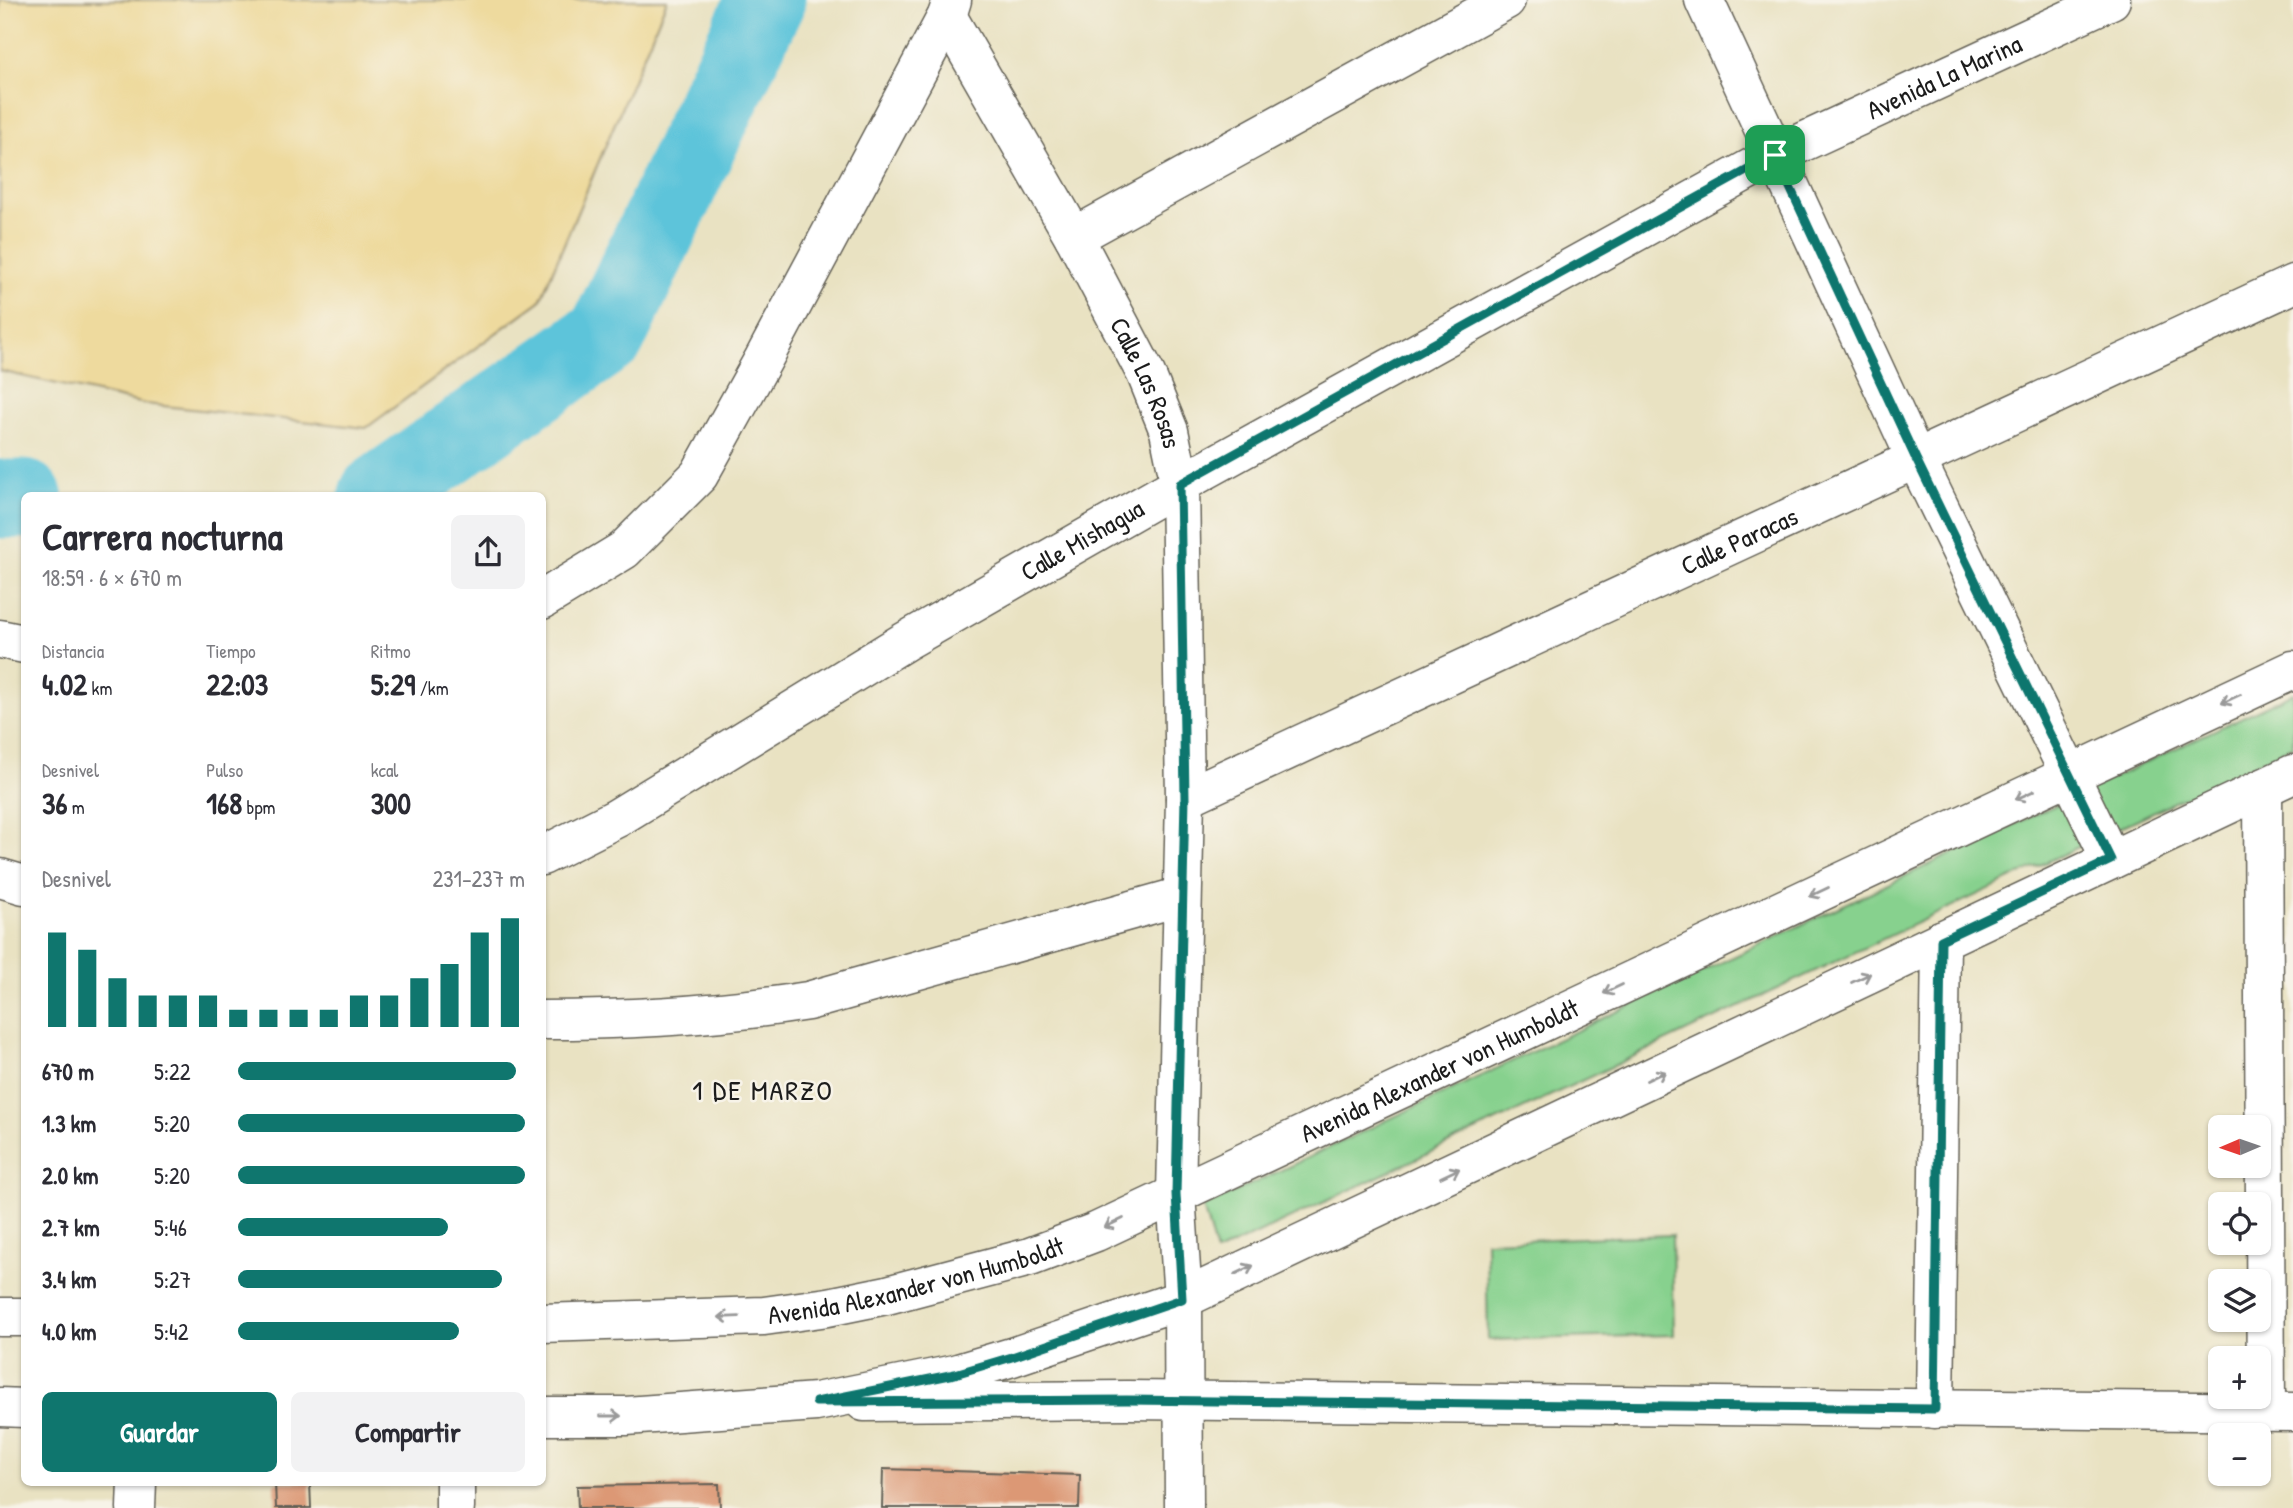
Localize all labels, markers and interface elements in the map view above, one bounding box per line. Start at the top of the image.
street label: Avenida La Marina [1861,26,2027,127]
pin [1745,125,1805,185]
icon: arrive [1756,136,1794,174]
street label: Calle Las Rosas [1102,311,1190,451]
street label: Calle Mishagua [1014,490,1150,589]
street label: Calle Paracas [1675,498,1803,583]
text: Carrera nocturna [42,510,283,562]
button: share [451,515,525,589]
text: 18:59 · 6 × 670 m [42,562,182,593]
text: Distancia [42,638,104,664]
text: Tiempo [206,638,256,664]
text: Ritmo [371,638,411,664]
text: 4.02 [42,664,87,704]
text: 22:03 [206,664,268,704]
text: 5:29 [371,664,415,704]
text: km [87,675,112,701]
text: /km [415,675,449,701]
one-way arrow [2221,693,2242,706]
text: Desnivel [42,757,99,783]
text: Pulso [206,757,243,783]
text: kcal [371,757,398,783]
text: 36 [42,783,67,823]
text: 168 [206,783,242,823]
text: 300 [371,783,411,823]
one-way arrow [2015,789,2036,803]
text: m [67,794,85,820]
text: bpm [242,794,275,820]
text: Desnivel [42,863,111,894]
text: 231–237 m [433,863,525,894]
one-way arrow [1809,886,1830,899]
one-way arrow [1850,971,1871,984]
one-way arrow [1603,982,1624,996]
street label: Avenida Alexander von Humboldt [1294,989,1585,1151]
text: 670 m [42,1056,94,1087]
text: 5:22 [154,1056,191,1087]
one-way arrow [1645,1068,1666,1081]
district label: 1 DE MARZO [692,1071,834,1109]
text: 1.3 km [42,1108,96,1139]
text: 5:20 [154,1108,190,1139]
north arrow [2208,1115,2272,1178]
map controls [2208,1115,2271,1486]
text: 2.0 km [42,1160,98,1191]
text: 5:20 [154,1160,190,1191]
one-way arrow [1439,1166,1460,1179]
button: locate [2208,1192,2271,1255]
text: 2.7 km [42,1212,100,1243]
text: 5:46 [154,1212,187,1243]
one-way arrow [1104,1217,1125,1230]
street label: Avenida Alexander von Humboldt [766,1227,1070,1332]
one-way arrow [1233,1263,1254,1277]
text: 3.4 km [42,1264,96,1295]
text: 5:27 [154,1264,191,1295]
button: layers [2208,1269,2271,1332]
one-way arrow [718,1311,741,1324]
text: 4.0 km [42,1316,96,1347]
text: 5:42 [154,1316,188,1347]
button: + [2208,1346,2271,1409]
button: Guardar [42,1392,277,1472]
button: Compartir [291,1392,525,1472]
one-way arrow [599,1409,622,1423]
button: − [2208,1423,2271,1486]

